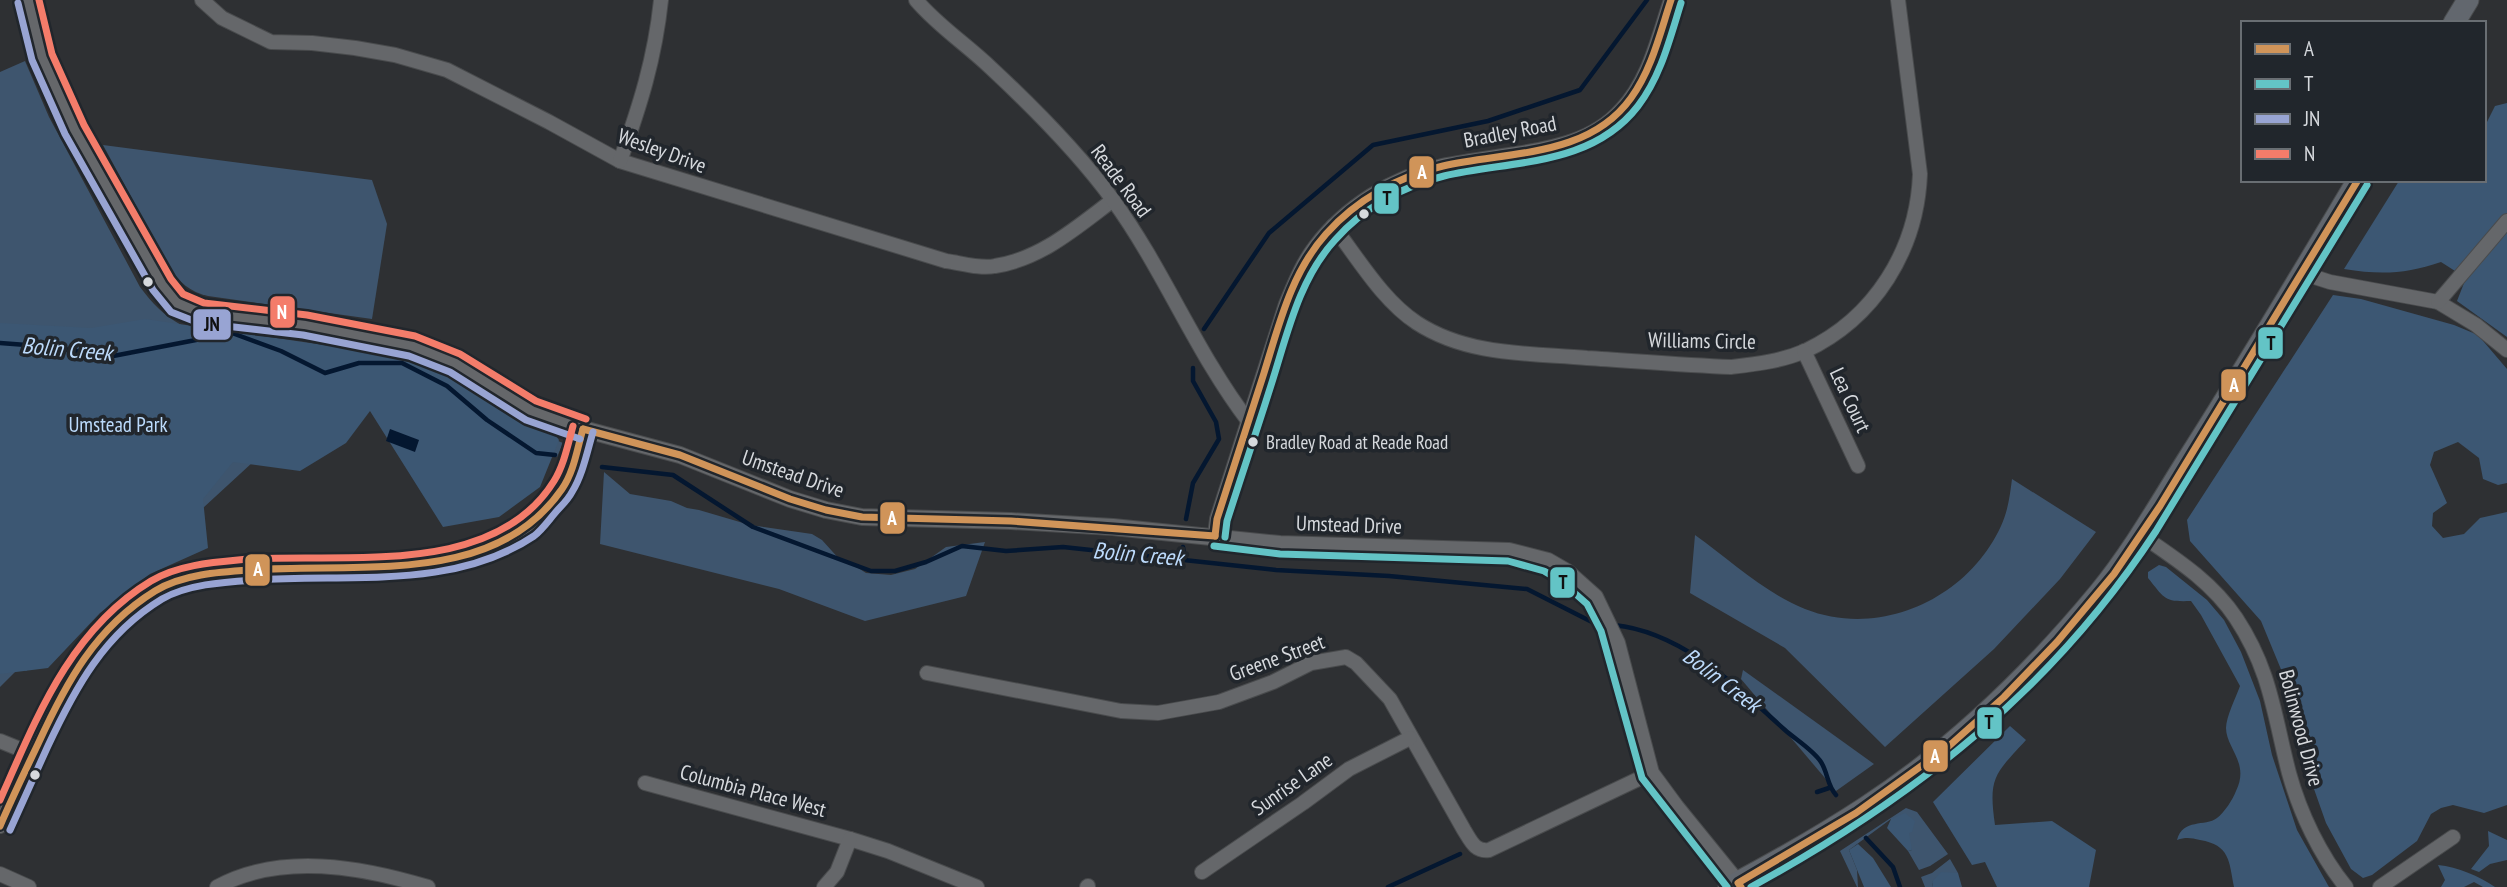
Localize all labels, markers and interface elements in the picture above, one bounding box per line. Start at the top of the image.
legend [2241,21,2486,182]
text: A [2304,35,2314,62]
text: T [2304,70,2314,97]
text: JN [2303,105,2320,132]
street label: Bradley Road [1461,109,1559,154]
street label: Wesley Drive [614,122,710,179]
street label: Reade Road [1085,139,1158,223]
text: N [2304,140,2315,167]
line badge: A [1408,155,1435,189]
text: A [1416,160,1427,184]
line badge: T [1373,182,1400,215]
text: T [1382,186,1392,210]
unlabelled marker [1357,207,1371,221]
unlabelled marker [141,275,155,289]
line badge: N [269,295,296,329]
text: N [277,300,287,324]
line badge: JN [192,308,232,341]
text: JN [203,312,220,336]
street label: Williams Circle [1648,326,1756,355]
line badge: T [2257,326,2284,360]
water label: Bolin Creek [21,330,116,367]
text: T [2266,331,2276,355]
street label: Lea Court [1824,363,1877,437]
line badge: A [2220,368,2247,402]
text: A [2228,373,2239,397]
park label: Umstead Park [68,411,168,438]
place label: Bradley Road at Reade Road [1266,430,1448,454]
marker: Bradley Road at Reade Road [1246,435,1260,449]
street label: Umstead Drive [739,443,848,504]
line badge: A [879,501,906,535]
text: A [886,506,897,530]
street label: Umstead Drive [1296,509,1403,540]
water label: Bolin Creek [1092,535,1187,572]
line badge: A [244,553,271,587]
text: A [252,557,263,581]
line badge: T [1549,566,1576,599]
text: T [1558,570,1568,594]
street label: Greene Street [1226,628,1328,687]
water label: Bolin Creek [1677,641,1770,720]
street label: Bolinwood Drive [2273,667,2330,789]
line badge: T [1976,706,2003,740]
text: T [1984,710,1994,734]
line badge: A [1922,739,1949,773]
text: A [1929,744,1940,768]
street label: Sunrise Lane [1246,746,1337,821]
street label: Columbia Place West [677,758,829,823]
unlabelled marker [28,768,42,782]

